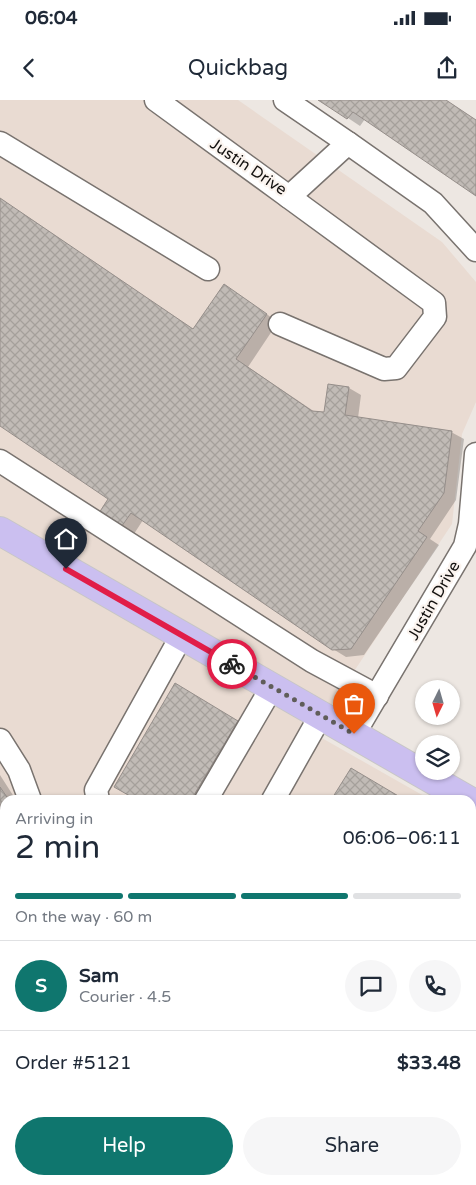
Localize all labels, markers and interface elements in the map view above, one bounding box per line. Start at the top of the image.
text: 06:04 [25,7,78,29]
icon: back [15,54,43,82]
icon: share [433,54,461,82]
text: Quickbag [188,55,288,81]
street label: Justin Drive [206,134,291,200]
pin [45,518,87,569]
icon: home [52,525,80,553]
street label: Justin Drive [403,557,465,644]
courier [207,639,257,689]
icon: bike [218,650,246,678]
north arrow [415,680,460,725]
map controls [415,680,460,780]
pin [333,683,375,734]
icon: bag [340,690,368,718]
button: layers [415,735,460,780]
text: Arriving in [15,809,93,829]
text: 06:06–06:11 [343,827,461,849]
text: 2 min [15,829,100,867]
text: On the way · 60 m [15,907,152,927]
button: chat [345,960,397,1012]
button: phone [409,960,461,1012]
text: Sam [79,965,119,987]
text: S [35,975,47,997]
text: Courier · 4.5 [79,987,171,1007]
text: Order #5121 [15,1052,132,1074]
text: $33.48 [397,1052,461,1074]
button: Help [15,1117,233,1175]
button: Share [243,1117,461,1175]

